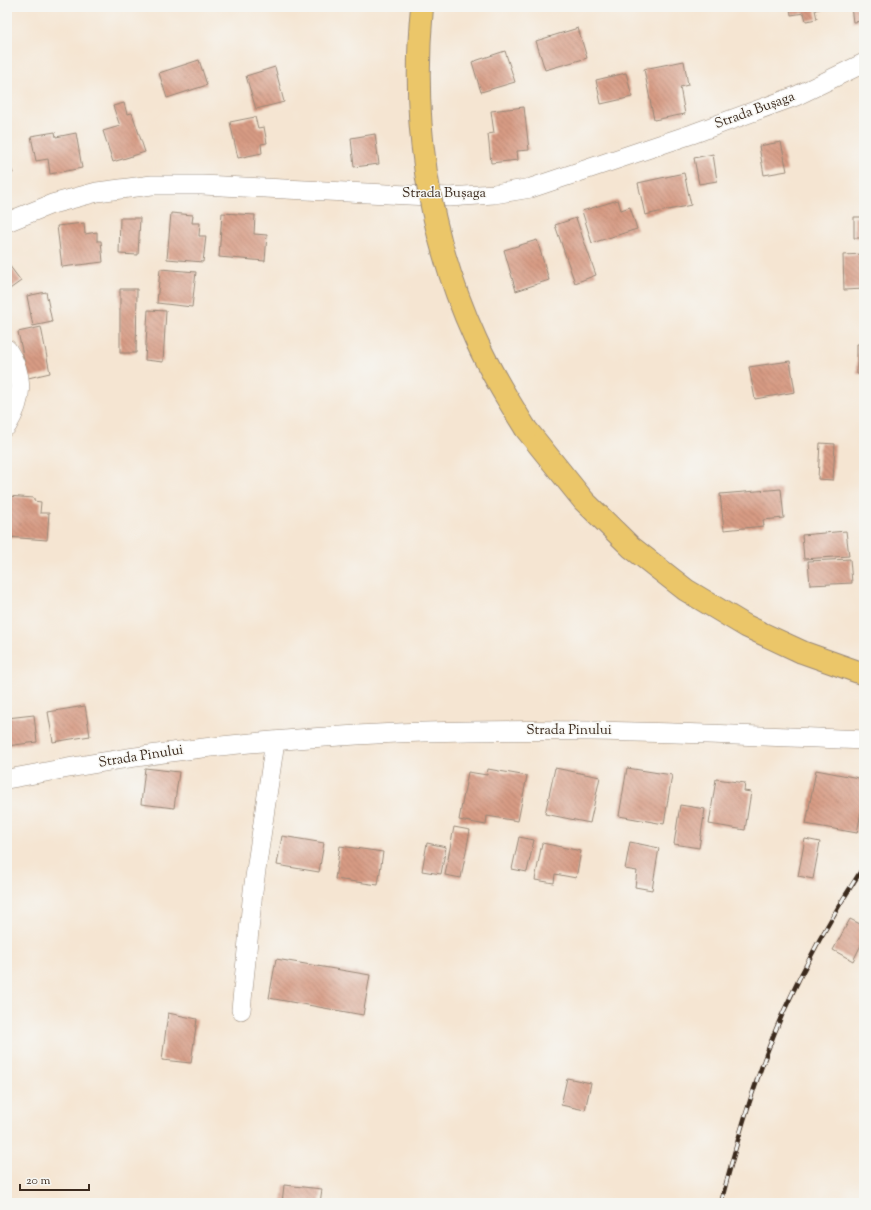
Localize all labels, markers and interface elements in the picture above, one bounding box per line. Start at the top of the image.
street label: Strada Bușaga [712,87,798,135]
street label: Strada Bușaga [402,184,487,204]
street label: Strada Pinului [526,721,612,741]
street label: Strada Pinului [97,740,185,774]
scale bar [20,1166,89,1192]
text: 20 m [26,1172,51,1190]

